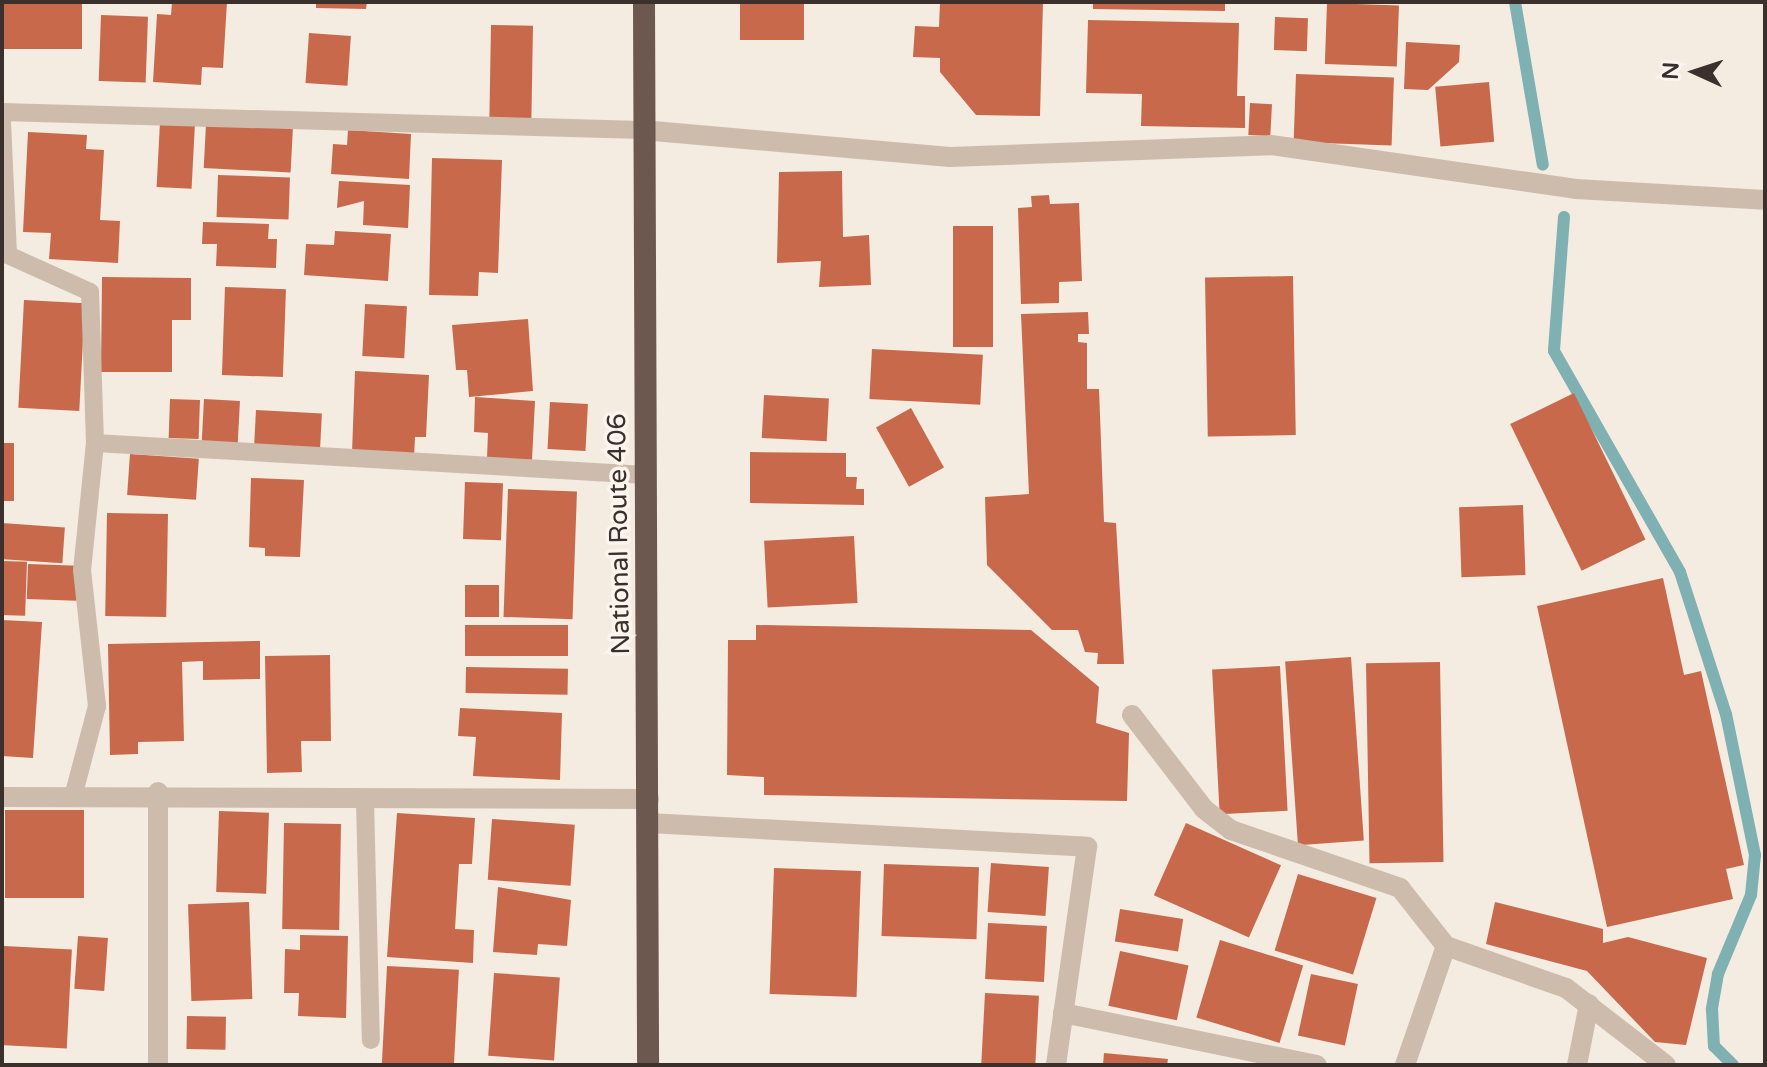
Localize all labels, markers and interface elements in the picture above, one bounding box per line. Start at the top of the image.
north arrow [1655,32,1735,112]
text: N [1658,61,1684,80]
street label: National Route 406 [601,413,637,655]

